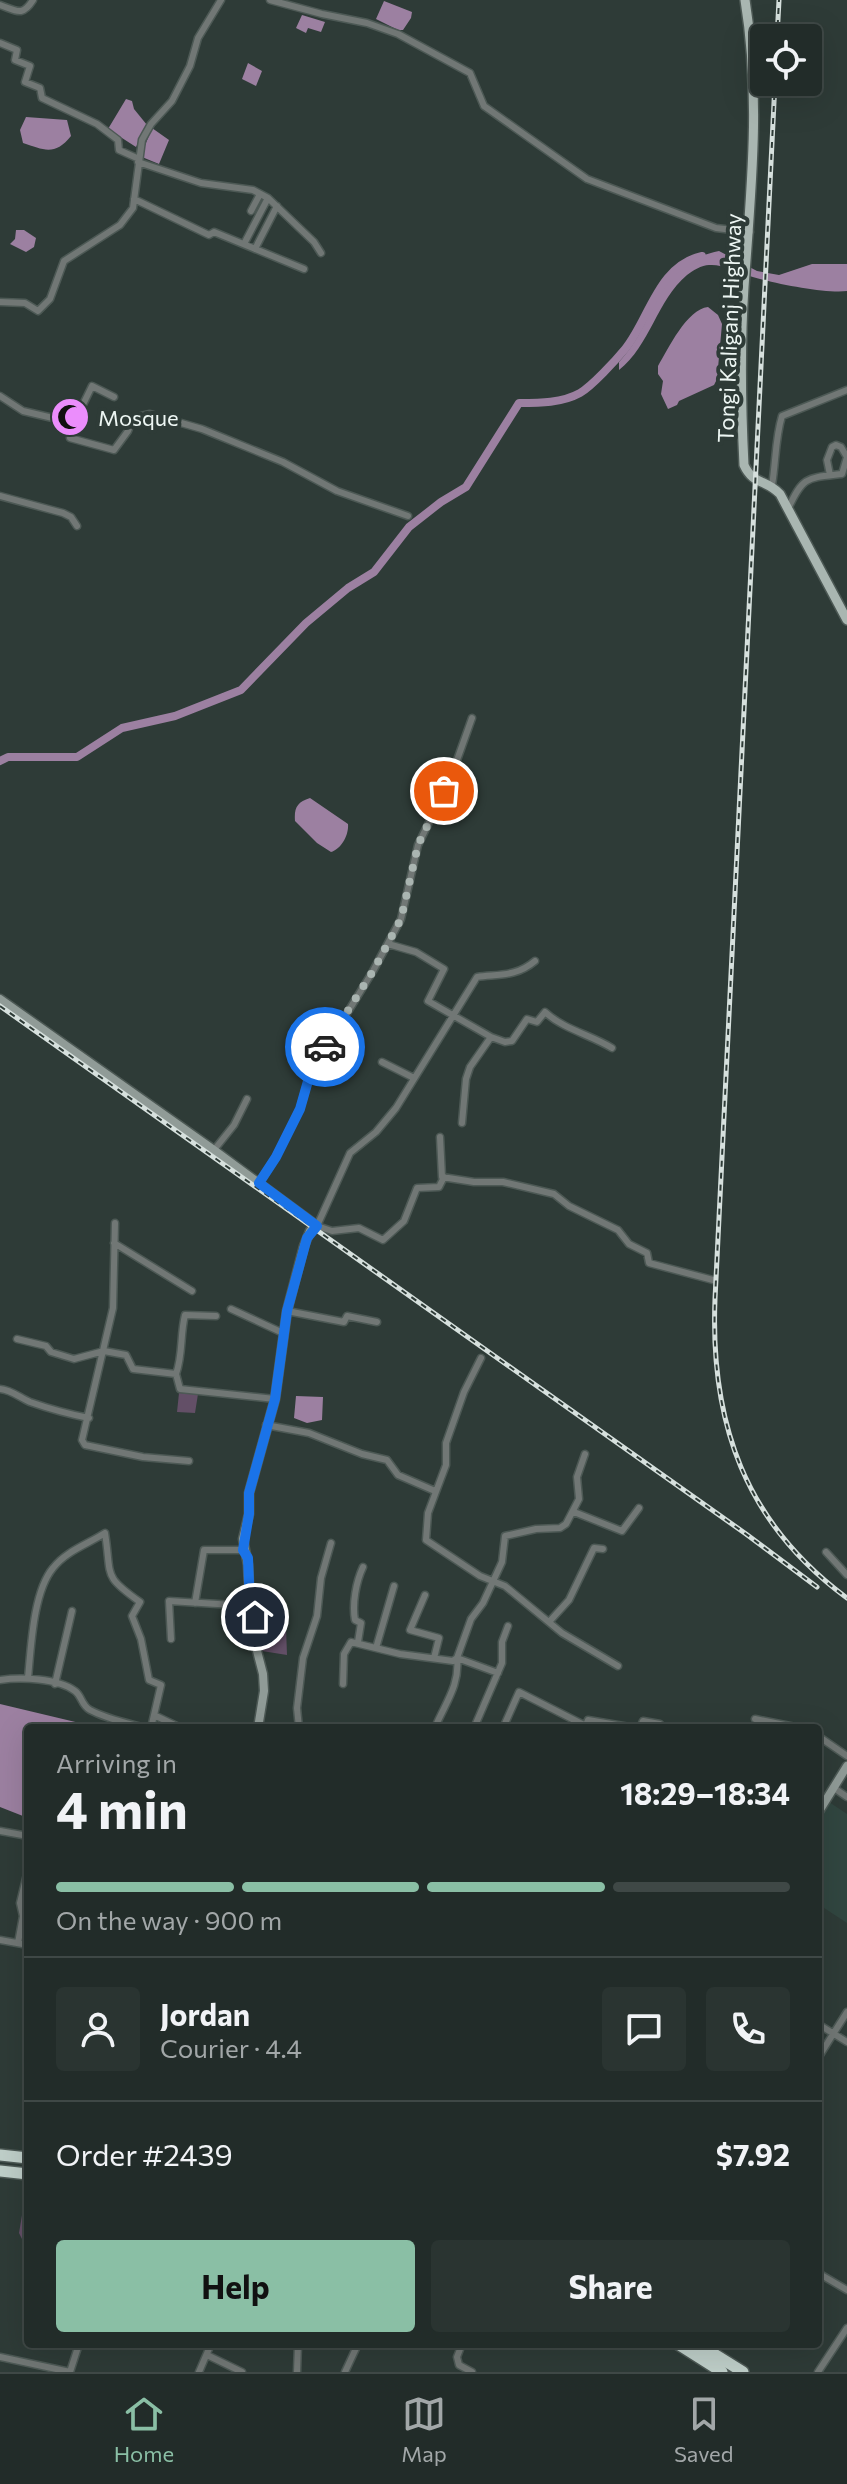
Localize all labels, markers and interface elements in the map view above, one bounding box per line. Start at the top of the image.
map controls [750,24,822,96]
button: locate [750,24,822,96]
street label: Tongi Kaliganj Highway [712,213,746,443]
mosque icon: Mosque [49,396,91,438]
place label: Mosque [98,404,179,431]
pin [410,757,478,825]
icon: bag [422,769,466,813]
courier [285,1007,365,1087]
icon: car [303,1025,347,1069]
pin [221,1583,289,1651]
icon: home [233,1595,277,1639]
text: Arriving in [56,1747,177,1778]
text: 18:29–18:34 [620,1774,790,1811]
text: 4 min [56,1776,188,1840]
text: On the way · 900 m [56,1904,282,1935]
button: person [56,1987,140,2071]
button: chat [602,1987,686,2071]
button: phone [706,1987,790,2071]
text: Jordan [160,1995,250,2032]
text: Courier · 4.4 [160,2032,302,2063]
text: Order #2439 [56,2135,233,2172]
text: $7.92 [716,2135,790,2172]
button: Help [56,2240,415,2332]
button: Share [431,2240,790,2332]
tab: Home [114,2392,174,2467]
tab: Map [401,2392,447,2467]
tab: Saved [674,2392,733,2467]

